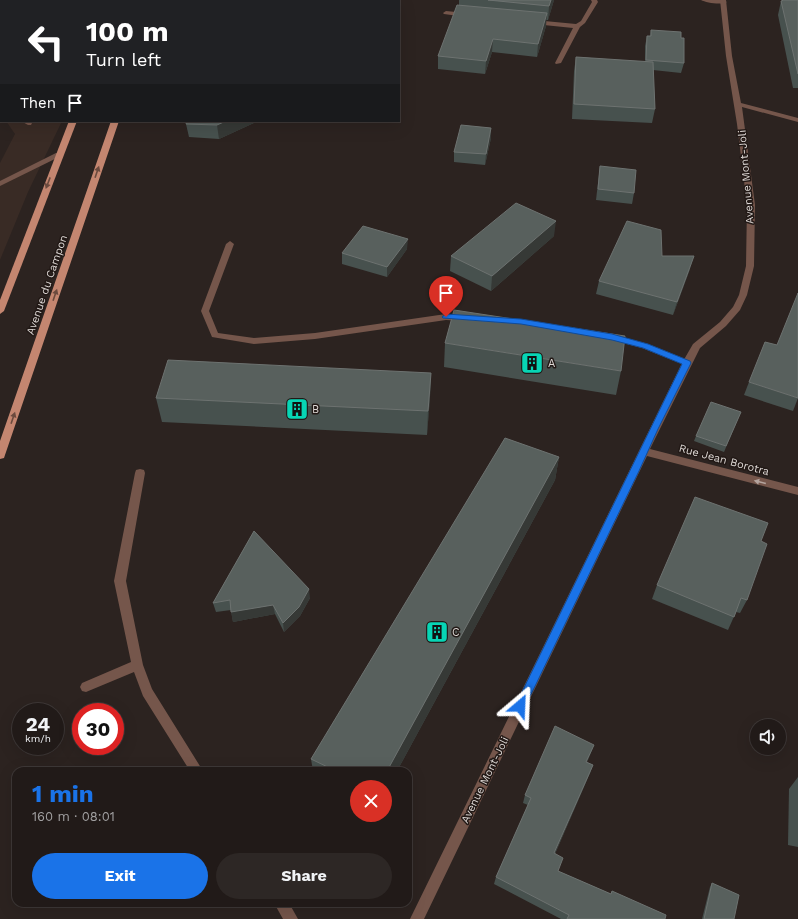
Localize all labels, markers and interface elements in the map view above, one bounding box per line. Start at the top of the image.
text: 100 m [86,15,169,48]
icon: left [20,16,72,68]
text: Turn left [86,49,161,70]
icon: arrive [64,92,86,114]
text: Then [20,94,56,112]
street label: Avenue Mont-Joli [735,129,757,225]
one-way arrow [94,166,100,178]
one-way arrow [45,178,51,190]
street label: Avenue du Campon [24,233,70,337]
pin [429,276,463,317]
icon: arrive [435,282,457,304]
one-way arrow [52,289,58,301]
building icon: A [519,350,545,376]
place label: A [548,357,555,370]
building icon: B [284,396,310,422]
place label: B [312,403,319,416]
one-way arrow [10,412,16,424]
street label: Rue Jean Borotra [677,442,771,478]
one-way arrow [754,478,766,484]
building icon: C [424,619,450,645]
place label: C [452,626,460,639]
position arrow [499,685,541,727]
speed limit sign: 30 [72,703,124,755]
text: 24 [26,712,50,736]
map controls [750,719,786,755]
button: sound [750,719,786,755]
text: km/h [25,733,51,744]
street label: Avenue Mont-Joli [458,735,512,825]
text: 1 min [32,780,94,808]
button: close [350,780,392,822]
text: 160 m · 08:01 [32,809,115,824]
button: Exit [32,853,208,899]
button: Share [216,853,392,899]

